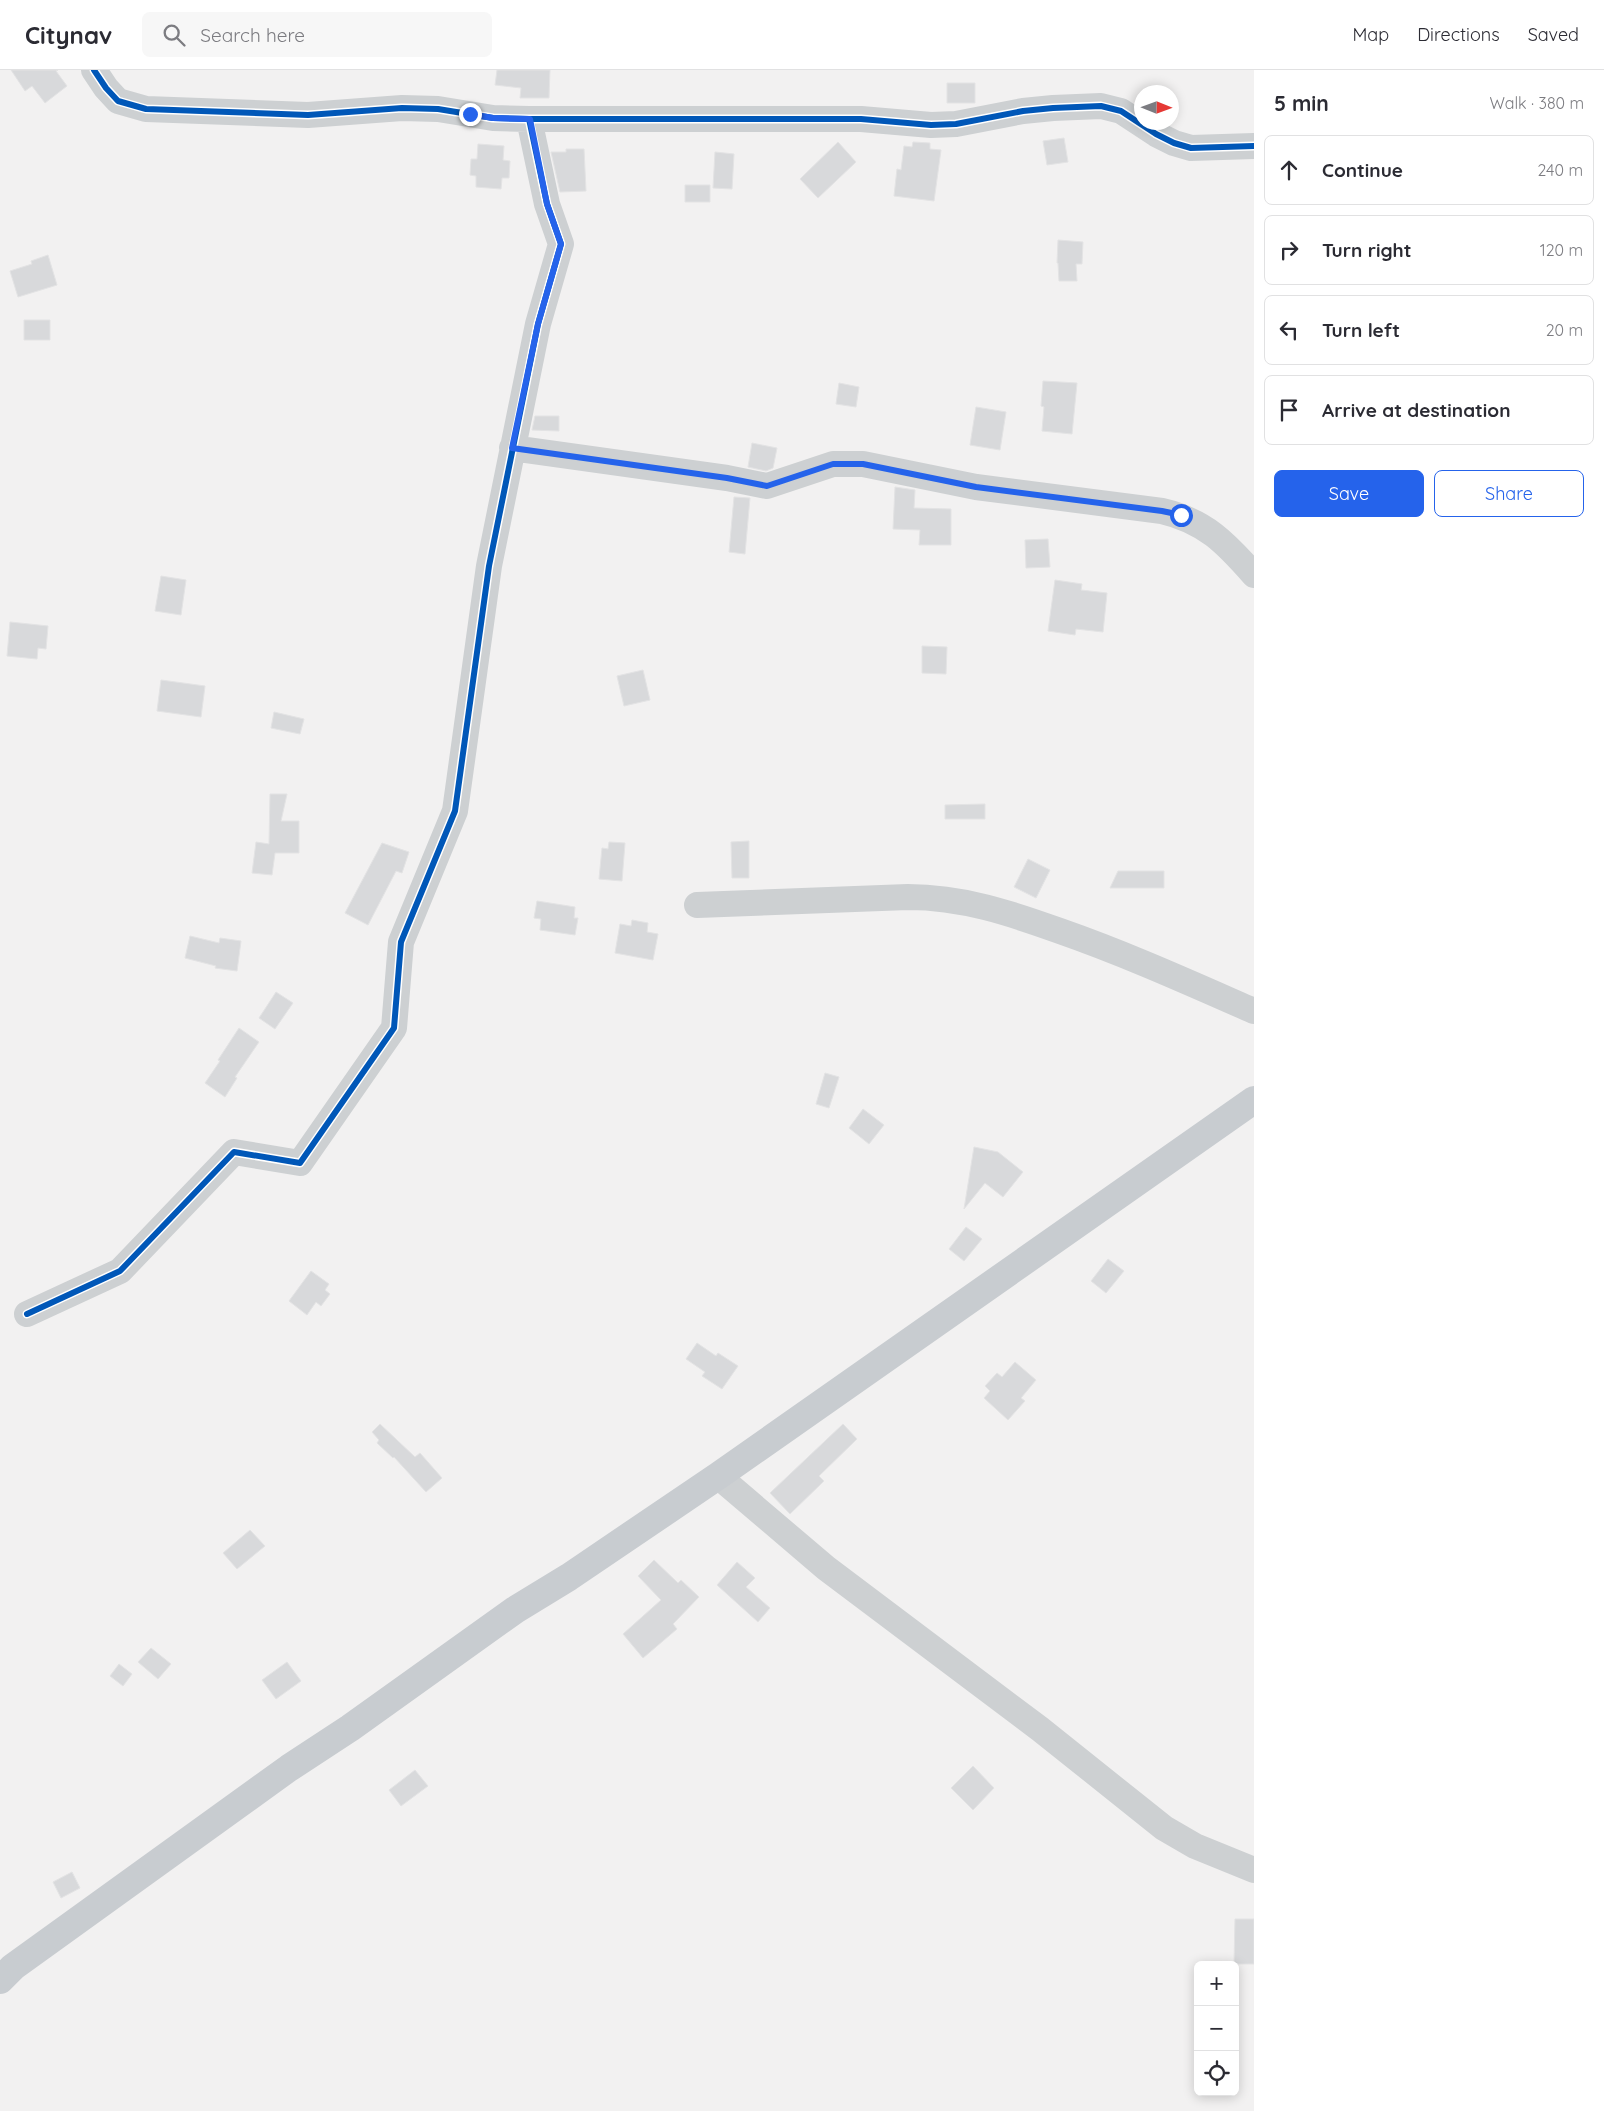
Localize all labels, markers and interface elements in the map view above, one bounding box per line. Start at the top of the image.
search box [142,12,492,57]
text: Citynav [25,20,112,50]
icon: search [160,21,188,49]
text: Search here [200,23,305,47]
text: Map [1352,23,1389,46]
text: Directions [1417,23,1500,46]
text: Saved [1528,23,1579,46]
north arrow [1134,85,1179,130]
text: 5 min [1274,90,1329,116]
text: Walk · 380 m [1489,93,1584,113]
route end [459,103,482,126]
icon: ahead [1275,156,1303,184]
text: Continue [1322,158,1403,182]
text: 240 m [1537,160,1583,180]
icon: right [1275,236,1303,264]
text: Turn right [1322,238,1411,262]
text: 120 m [1540,240,1583,260]
icon: left [1275,316,1303,344]
text: Turn left [1322,318,1400,342]
text: 20 m [1546,320,1583,340]
icon: arrive [1275,396,1303,424]
text: Arrive at destination [1322,398,1511,422]
button: Save [1274,470,1424,517]
button: Share [1434,470,1584,517]
route start [1170,504,1193,527]
map controls [1194,1961,1239,2096]
button: + [1194,1961,1239,2006]
button: − [1194,2006,1239,2051]
button: locate [1194,2051,1239,2096]

